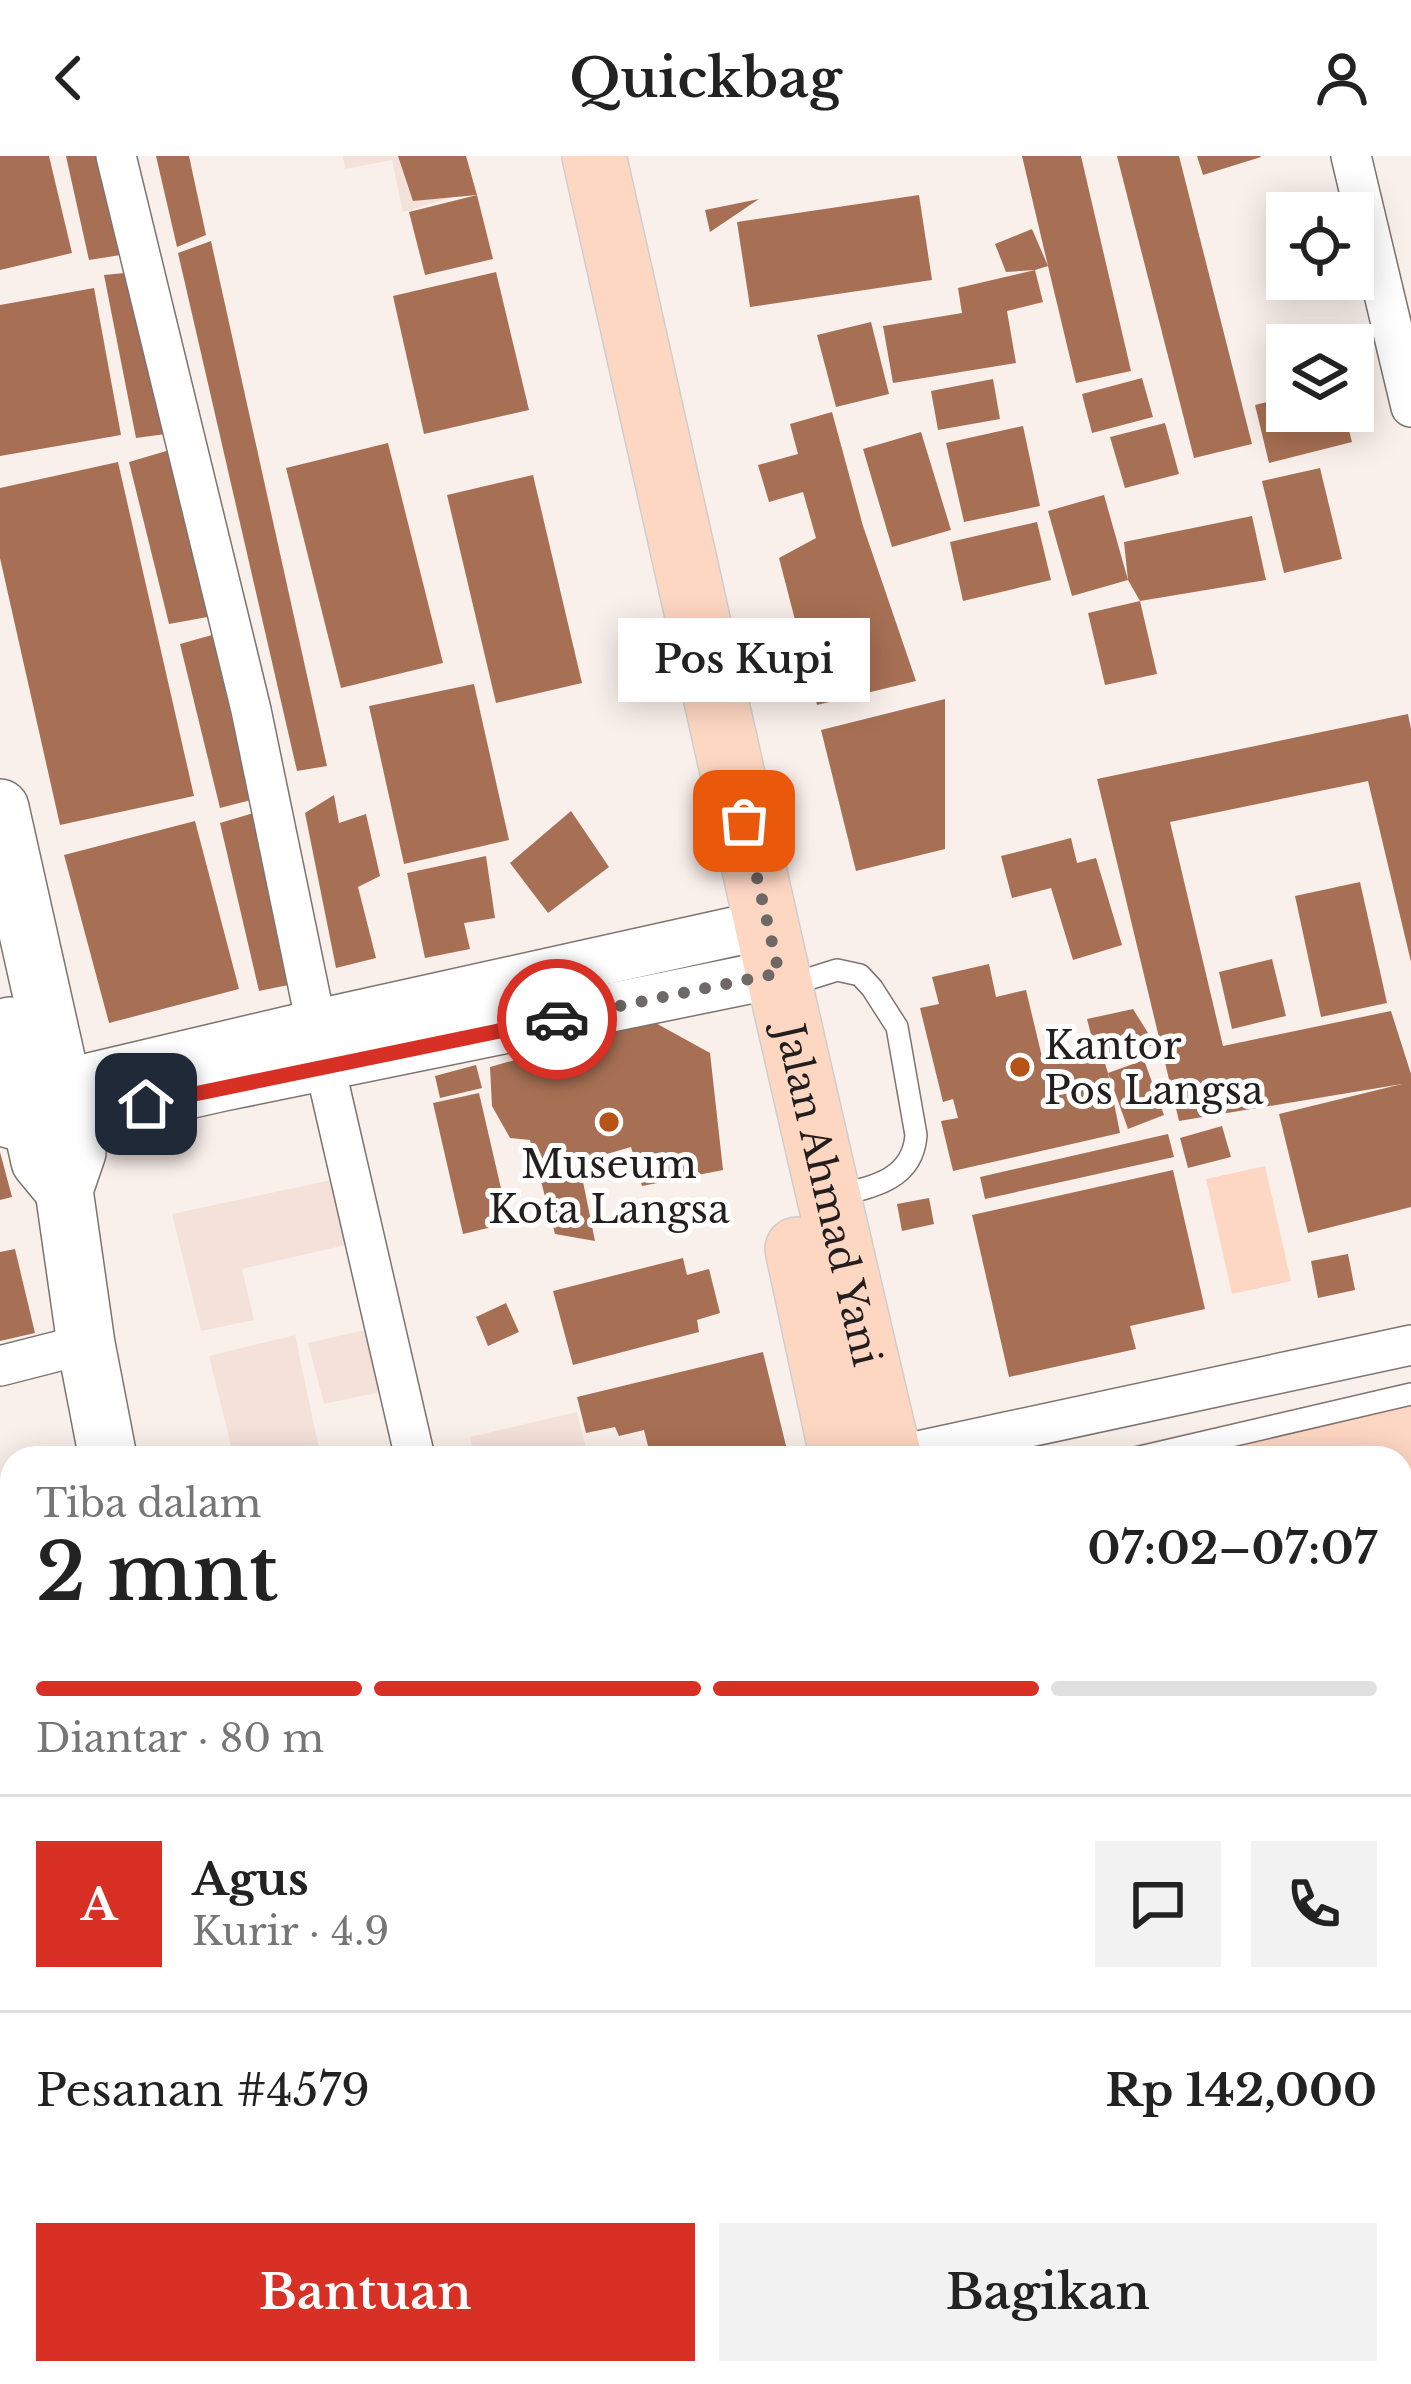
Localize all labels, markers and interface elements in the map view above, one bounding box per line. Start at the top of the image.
icon: back [36,45,102,111]
text: Quickbag [569,45,842,112]
icon: person [1309,45,1375,111]
map controls [1266,192,1374,432]
button: locate [1266,192,1374,300]
button: layers [1266,324,1374,432]
callout: Pos Kupi [618,617,870,701]
text: Pos Kupi [654,635,834,684]
pin [693,770,795,872]
icon: bag [711,788,777,854]
courier [497,959,617,1079]
icon: car [524,986,590,1052]
street label: Jalan Ahmad Yani [764,1014,891,1371]
place label: Kantor Pos Langsa [1044,1021,1264,1115]
pin [95,1053,197,1155]
marker: Kantor Pos Langsa [1007,1054,1033,1080]
icon: home [113,1071,179,1137]
marker: Museum Kota Langsa [596,1109,622,1135]
place label: Museum Kota Langsa [488,1140,730,1234]
text: Tiba dalam [36,1479,261,1528]
text: 07:02–07:07 [1087,1520,1377,1576]
text: 2 mnt [36,1524,278,1621]
text: Diantar · 80 m [36,1714,324,1763]
button: chat [1095,1841,1221,1967]
button: phone [1251,1841,1377,1967]
text: Agus [192,1851,309,1907]
text: A [81,1876,117,1932]
text: Kurir · 4.9 [192,1907,389,1956]
text: Pesanan #4579 [36,2062,370,2118]
text: Rp 142,000 [1105,2062,1377,2118]
button: Bantuan [36,2223,695,2361]
button: Bagikan [719,2223,1377,2361]

